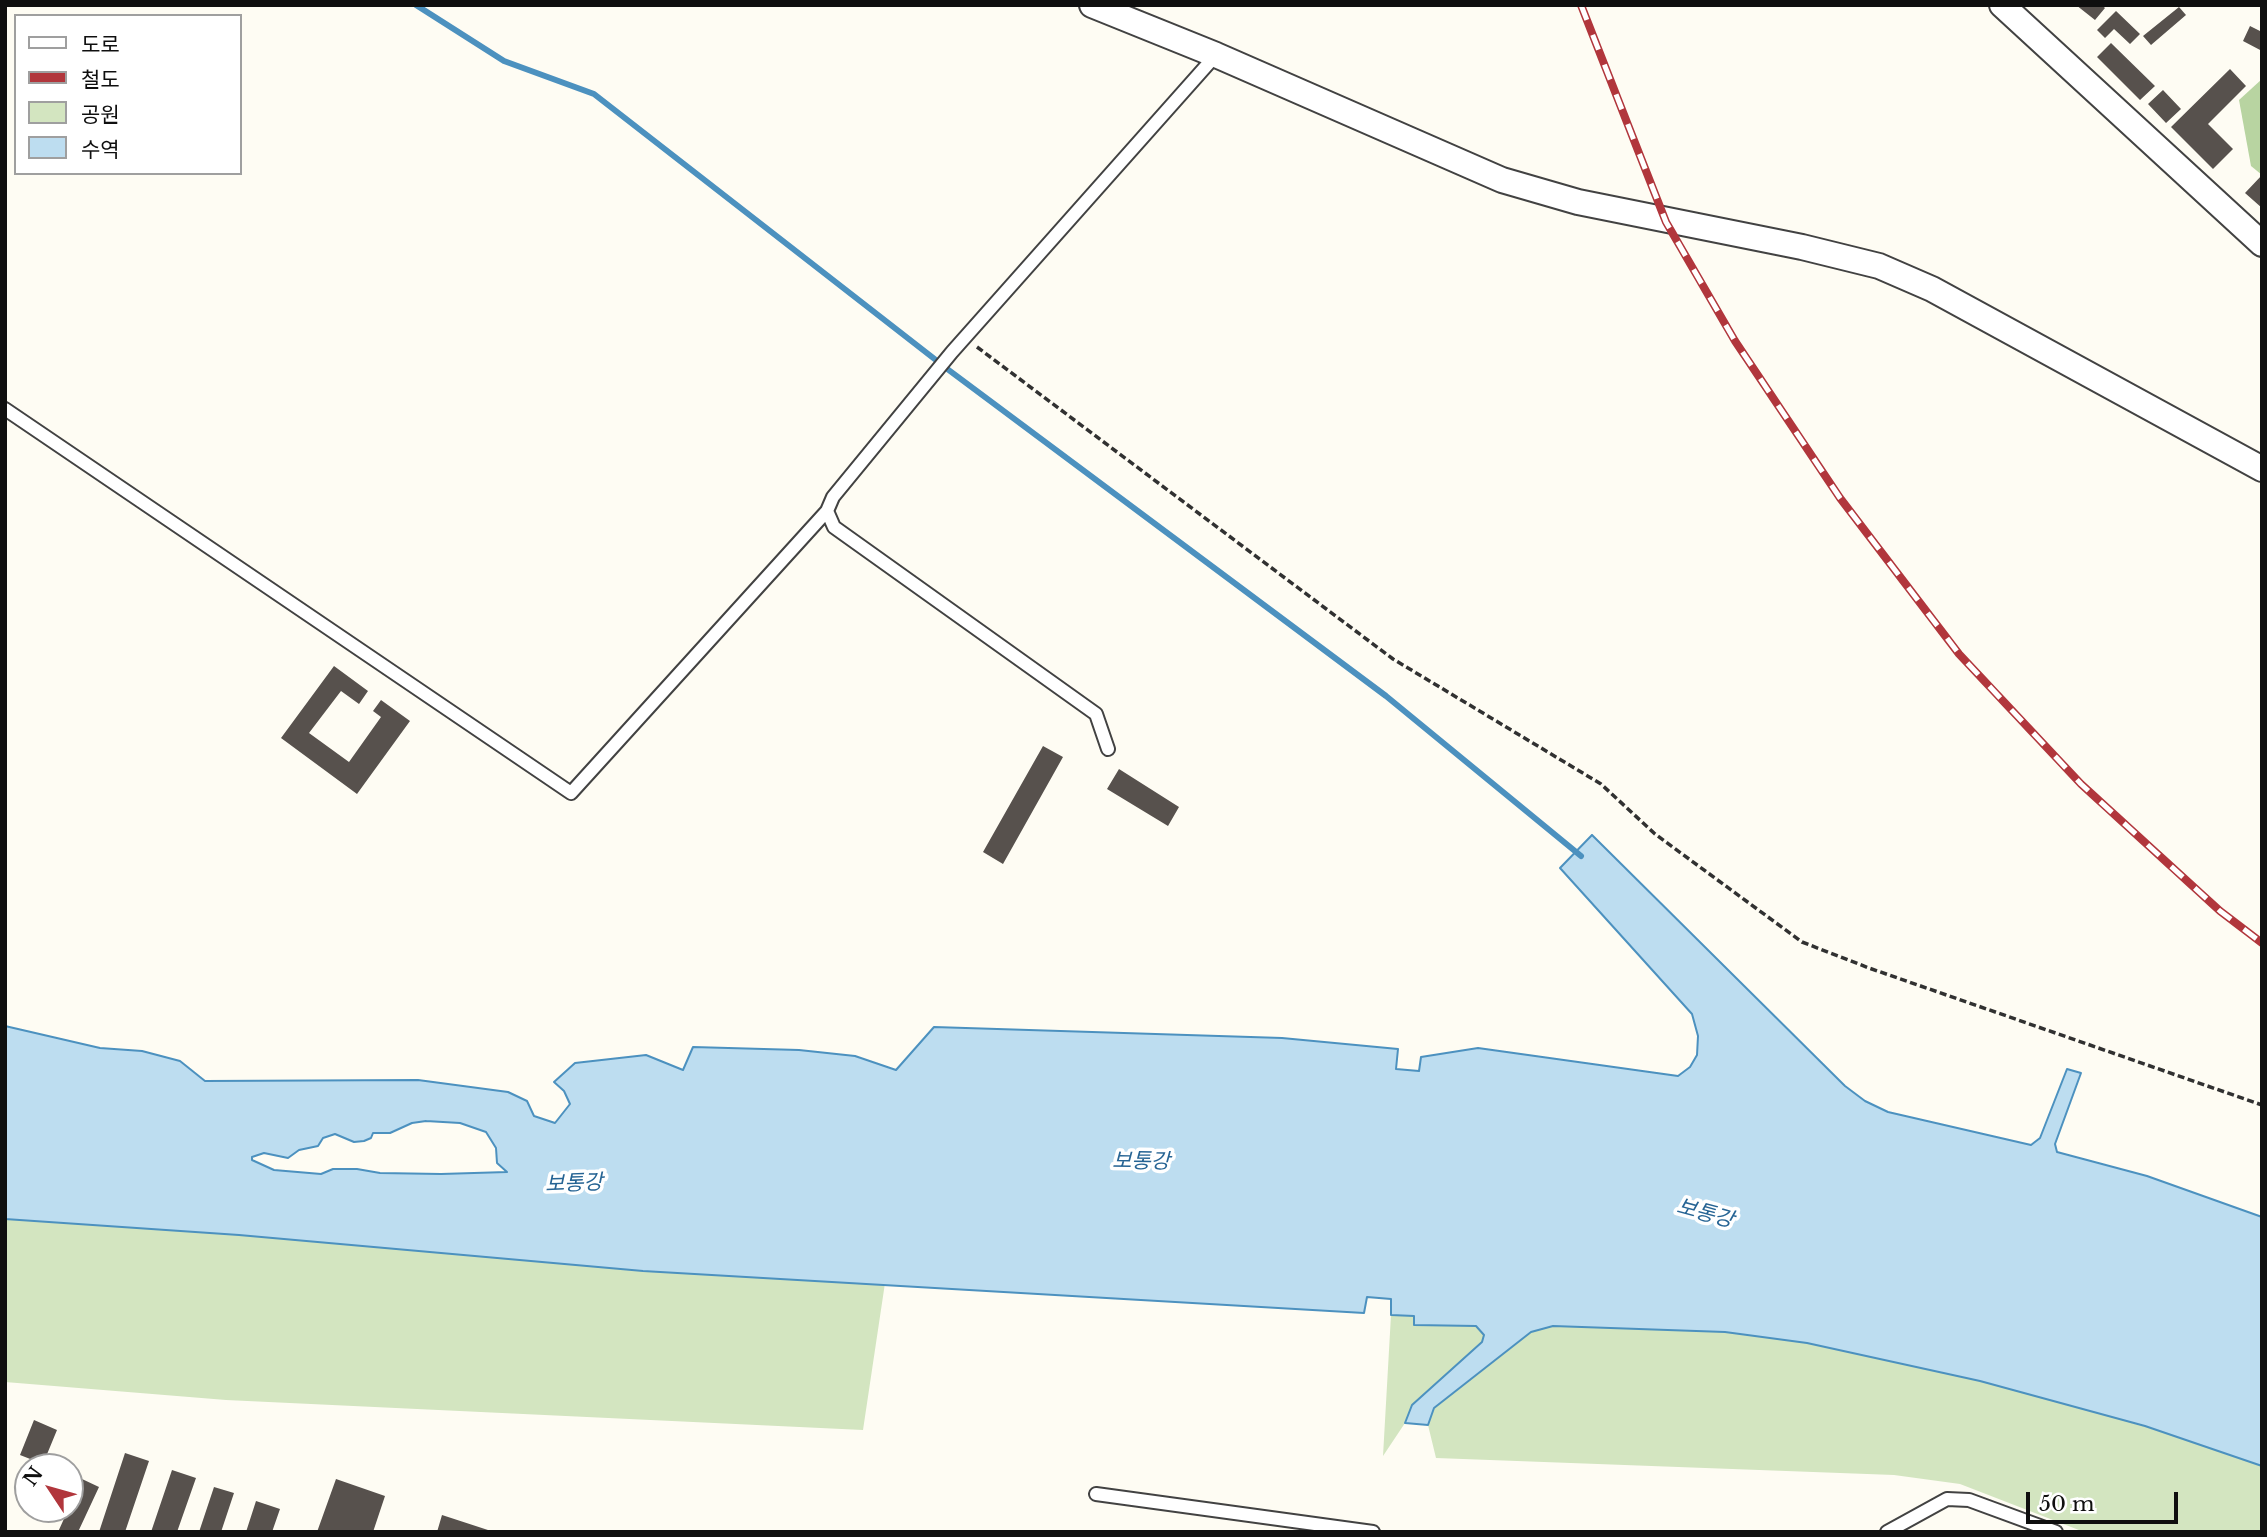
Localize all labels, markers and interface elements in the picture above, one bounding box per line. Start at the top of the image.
legend [14,14,242,175]
text: 도로 [81,32,120,58]
text: 철도 [81,67,120,93]
text: 공원 [81,102,120,128]
text: 수역 [81,137,120,163]
water label: 보통강 [1112,1149,1170,1175]
water label: 보통강 [545,1170,603,1198]
water label: 보통강 [1674,1194,1736,1234]
north arrow [14,1453,84,1523]
text: N [19,1463,48,1491]
scale bar [2029,1478,2181,1522]
text: 50 m [2039,1491,2094,1517]

